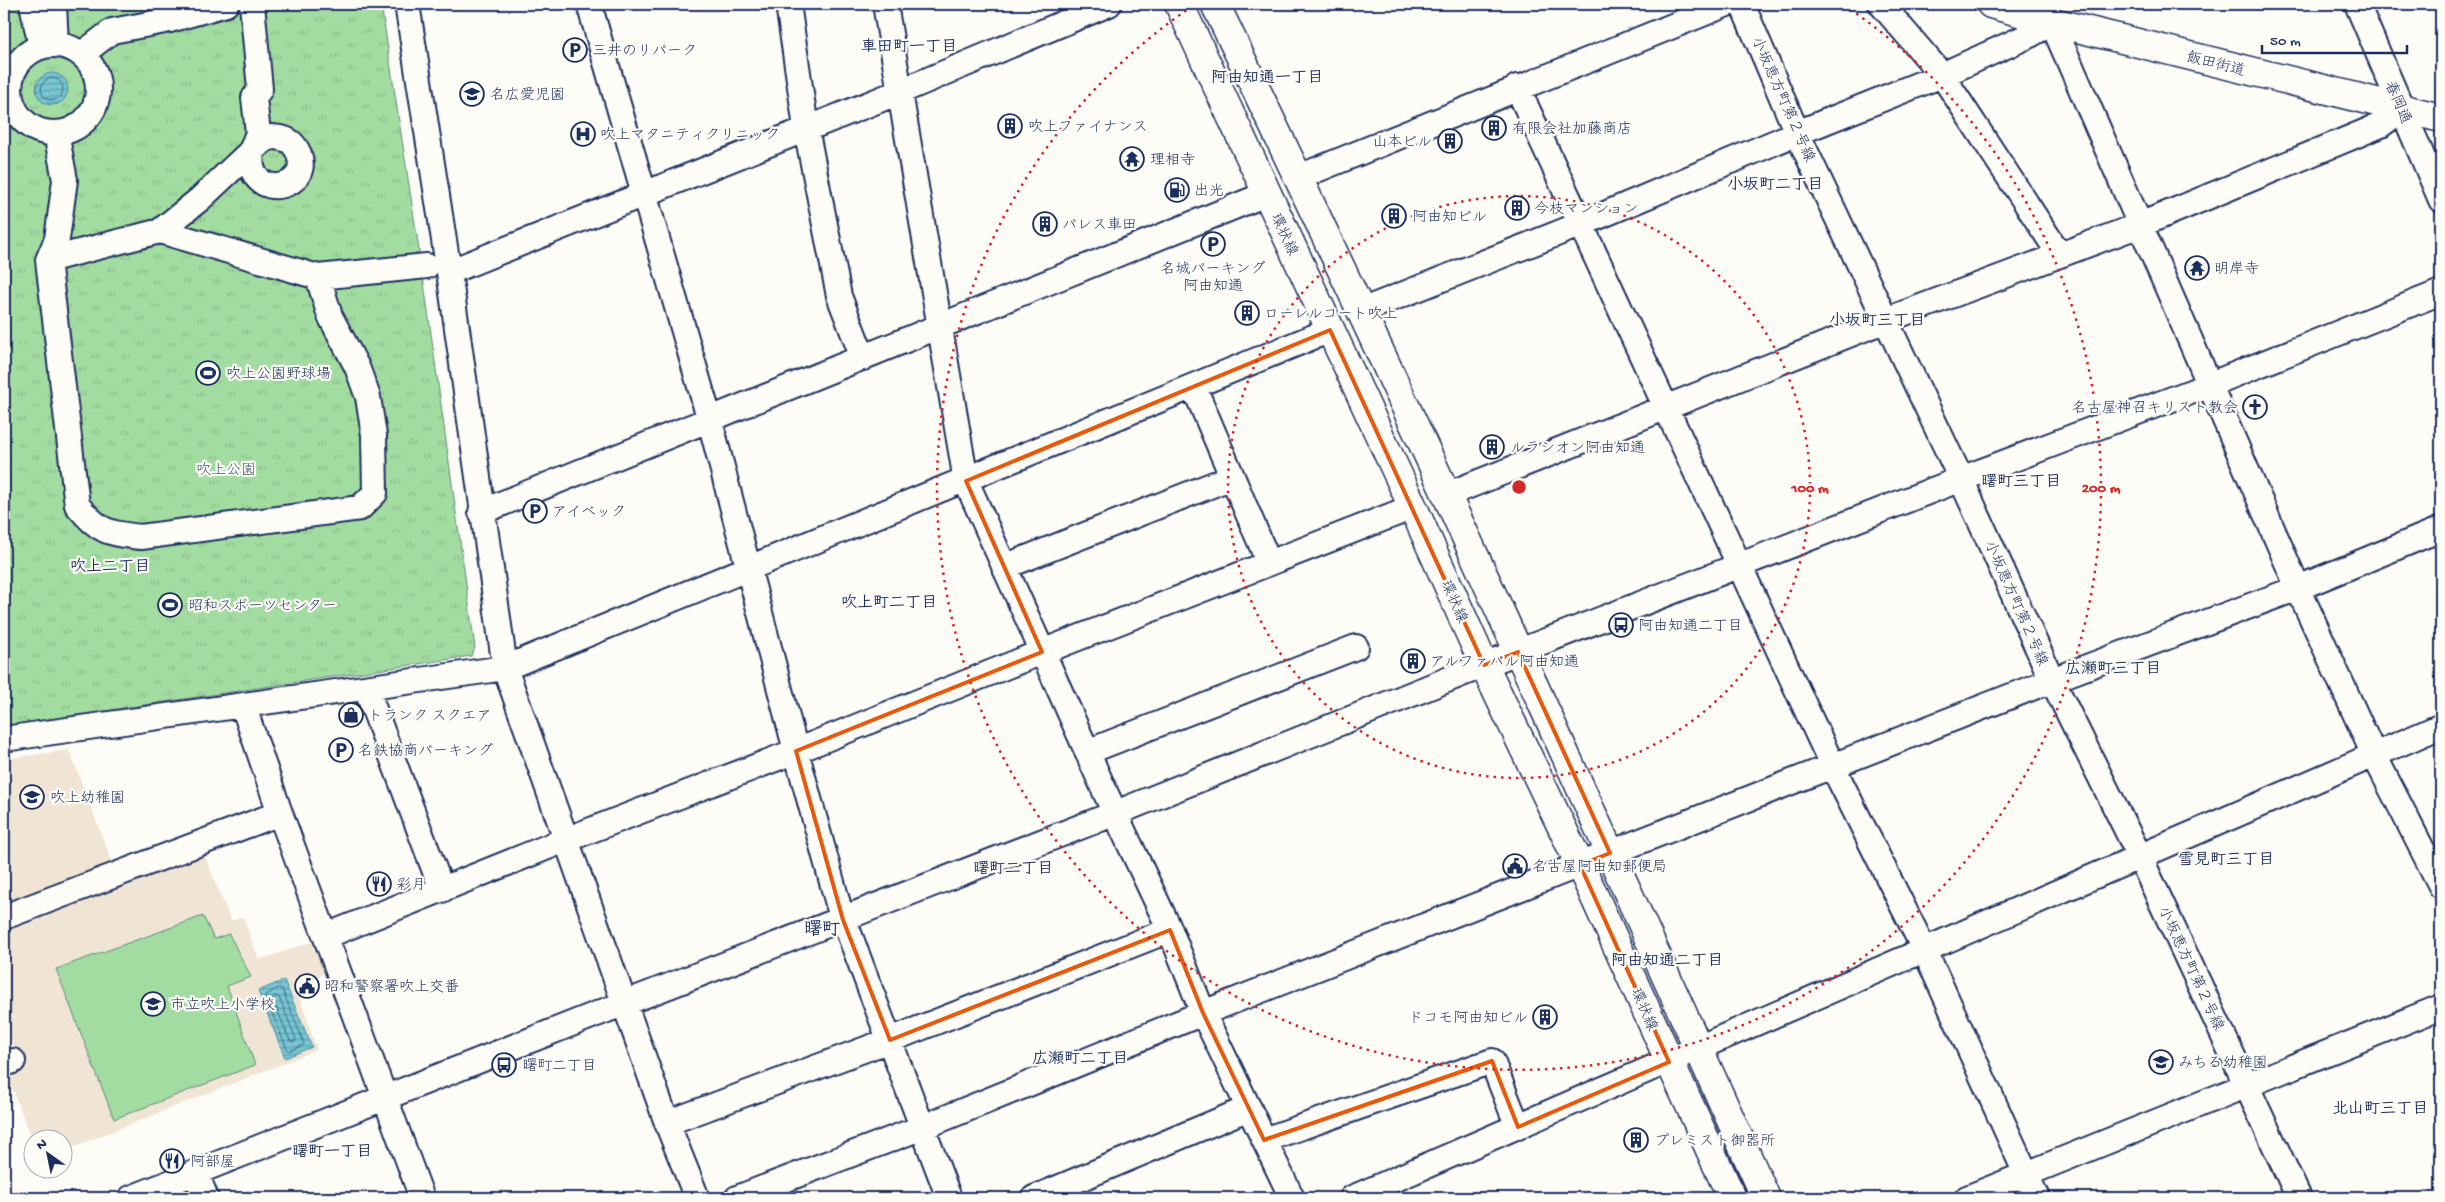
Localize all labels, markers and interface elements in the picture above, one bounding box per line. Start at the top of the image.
scale bar [2262,22,2408,54]
text: 50 m [2270,33,2301,51]
street label: 小坂恵方町第２号線 [1746,34,1819,165]
parking icon: 三井のリパーク [562,37,588,63]
district label: 車田町一丁目 [861,37,957,58]
place label: 三井のリパーク [592,42,697,61]
street label: 飯田街道 [2184,49,2247,81]
district label: 阿由知通一丁目 [1211,68,1323,89]
street label: 春岡通 [2380,78,2415,127]
school or university icon: 名広愛児園 [459,81,485,107]
place label: 名広愛児園 [490,86,565,105]
building icon: 吹上ファイナンス [997,113,1023,139]
building icon: 有限会社加藤商店 [1481,115,1507,141]
place label: 吹上ファイナンス [1028,118,1148,137]
place label: 有限会社加藤商店 [1512,120,1632,139]
hospital icon: 吹上マタニティクリニック [570,121,596,147]
place label: 吹上マタニティクリニック [600,126,780,145]
building icon: 山本ビル [1437,128,1463,154]
place label: 山本ビル [1372,133,1432,152]
temple icon: 理相寺 [1119,146,1145,172]
place label: 理相寺 [1150,151,1195,170]
district label: 小坂町二丁目 [1727,176,1823,196]
fuel station icon: 出光 [1164,177,1190,203]
place label: 出光 [1194,182,1224,201]
building icon: 今枝マンション [1504,195,1530,221]
place label: 今枝マンション [1534,200,1638,219]
building icon: 阿由知ビル [1381,203,1407,229]
place label: 阿由知ビル [1412,209,1487,227]
street label: 環状線 [1266,210,1302,259]
building icon: パレス車田 [1032,211,1058,237]
place label: パレス車田 [1062,216,1137,235]
parking icon: 名城パーキング 阿由知通 [1200,231,1226,257]
temple icon: 明岸寺 [2184,255,2210,281]
place label: 名城パーキング 阿由知通 [1160,260,1266,296]
place label: 明岸寺 [2214,260,2259,279]
building icon: ローレルコート吹上 [1234,300,1260,326]
place label: ローレルコート吹上 [1264,305,1398,324]
district label: 小坂町三丁目 [1829,312,1925,332]
sports icon: 吹上公園野球場 [195,360,221,386]
place label: 吹上公園野球場 [226,365,331,384]
church icon: 名古屋神召キリスト教会 [2242,394,2268,420]
place label: 名古屋神召キリスト教会 [2072,399,2238,418]
building icon: ルラシオン阿由知通 [1479,434,1505,460]
place label: ルラシオン阿由知通 [1510,440,1645,458]
park label: 吹上公園 [196,461,256,480]
district label: 曙町三丁目 [1981,473,2061,493]
centre of rings [1510,478,1528,496]
text: 100 m [1790,480,1829,498]
text: 200 m [2082,480,2121,498]
parking icon: アイベック [522,498,548,524]
place label: アイベック [552,504,626,522]
street label: 小坂恵方町第２号線 [1979,538,2052,669]
district label: 吹上二丁目 [70,557,150,578]
street label: 環状線 [1436,577,1471,626]
sports icon: 昭和スポーツセンター [157,592,183,618]
district label: 吹上町二丁目 [841,593,937,614]
place label: 昭和スポーツセンター [188,598,337,616]
bus stop icon: 阿由知通二丁目 [1608,612,1634,638]
place label: 阿由知通二丁目 [1638,618,1743,636]
building icon: アルファパル阿由知通 [1400,648,1426,674]
place label: アルファパル阿由知通 [1430,654,1579,672]
district label: 広瀬町三丁目 [2065,660,2161,680]
shop icon: トランク スクエア [338,702,364,728]
place label: トランク スクエア [368,708,492,726]
parking icon: 名鉄協商パーキング [328,737,354,763]
place label: 名鉄協商パーキング [358,742,493,761]
school or university icon: 吹上幼稚園 [19,784,45,810]
place label: 吹上幼稚園 [50,789,125,808]
district label: 雪見町三丁目 [2178,851,2274,871]
public building icon: 名古屋阿由知郵便局 [1502,853,1528,879]
place label: 名古屋阿由知郵便局 [1532,859,1667,877]
district label: 曙町二丁目 [973,860,1053,880]
restaurant icon: 彩月 [366,871,392,897]
place label: 彩月 [396,877,426,895]
street label: 小坂恵方町第２号線 [2154,903,2228,1034]
district label: 曙町 [804,920,840,941]
district label: 阿由知通二丁目 [1611,951,1723,972]
public building icon: 昭和警察署吹上交番 [294,973,320,999]
place label: 昭和警察署吹上交番 [324,978,459,997]
street label: 環状線 [1626,985,1661,1034]
school or university icon: 市立吹上小学校 [140,991,166,1017]
place label: 市立吹上小学校 [170,996,275,1015]
building icon: ドコモ阿由知ビル [1532,1004,1558,1030]
place label: ドコモ阿由知ビル [1408,1010,1528,1028]
school or university icon: みちる幼稚園 [2148,1049,2174,1075]
district label: 広瀬町二丁目 [1032,1050,1128,1070]
bus stop icon: 曙町二丁目 [491,1052,517,1078]
place label: みちる幼稚園 [2178,1055,2267,1073]
place label: 曙町二丁目 [522,1058,597,1076]
district label: 北山町三丁目 [2332,1100,2428,1120]
building icon: プレミスト御器所 [1623,1127,1649,1153]
north arrow [22,1130,72,1180]
place label: プレミスト御器所 [1654,1133,1775,1151]
text: N [34,1136,51,1155]
district label: 曙町一丁目 [292,1143,372,1163]
restaurant icon: 阿部屋 [159,1148,185,1174]
place label: 阿部屋 [190,1154,235,1172]

